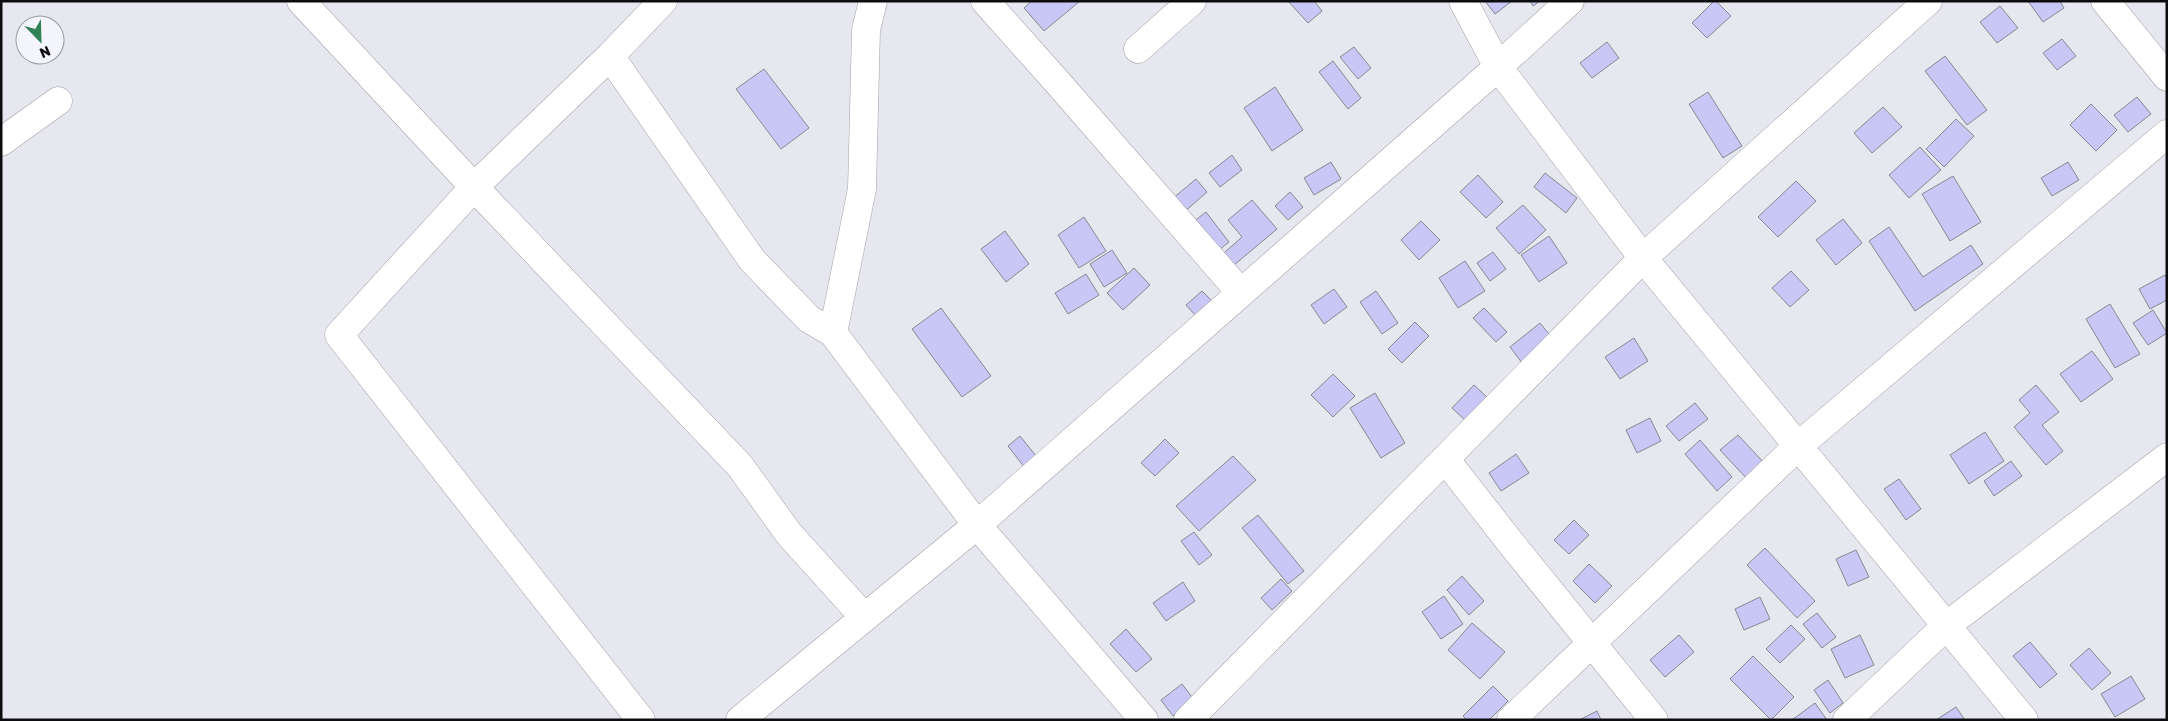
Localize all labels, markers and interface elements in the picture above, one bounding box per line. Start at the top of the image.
north arrow [15,15,65,65]
text: N [37,42,53,61]

